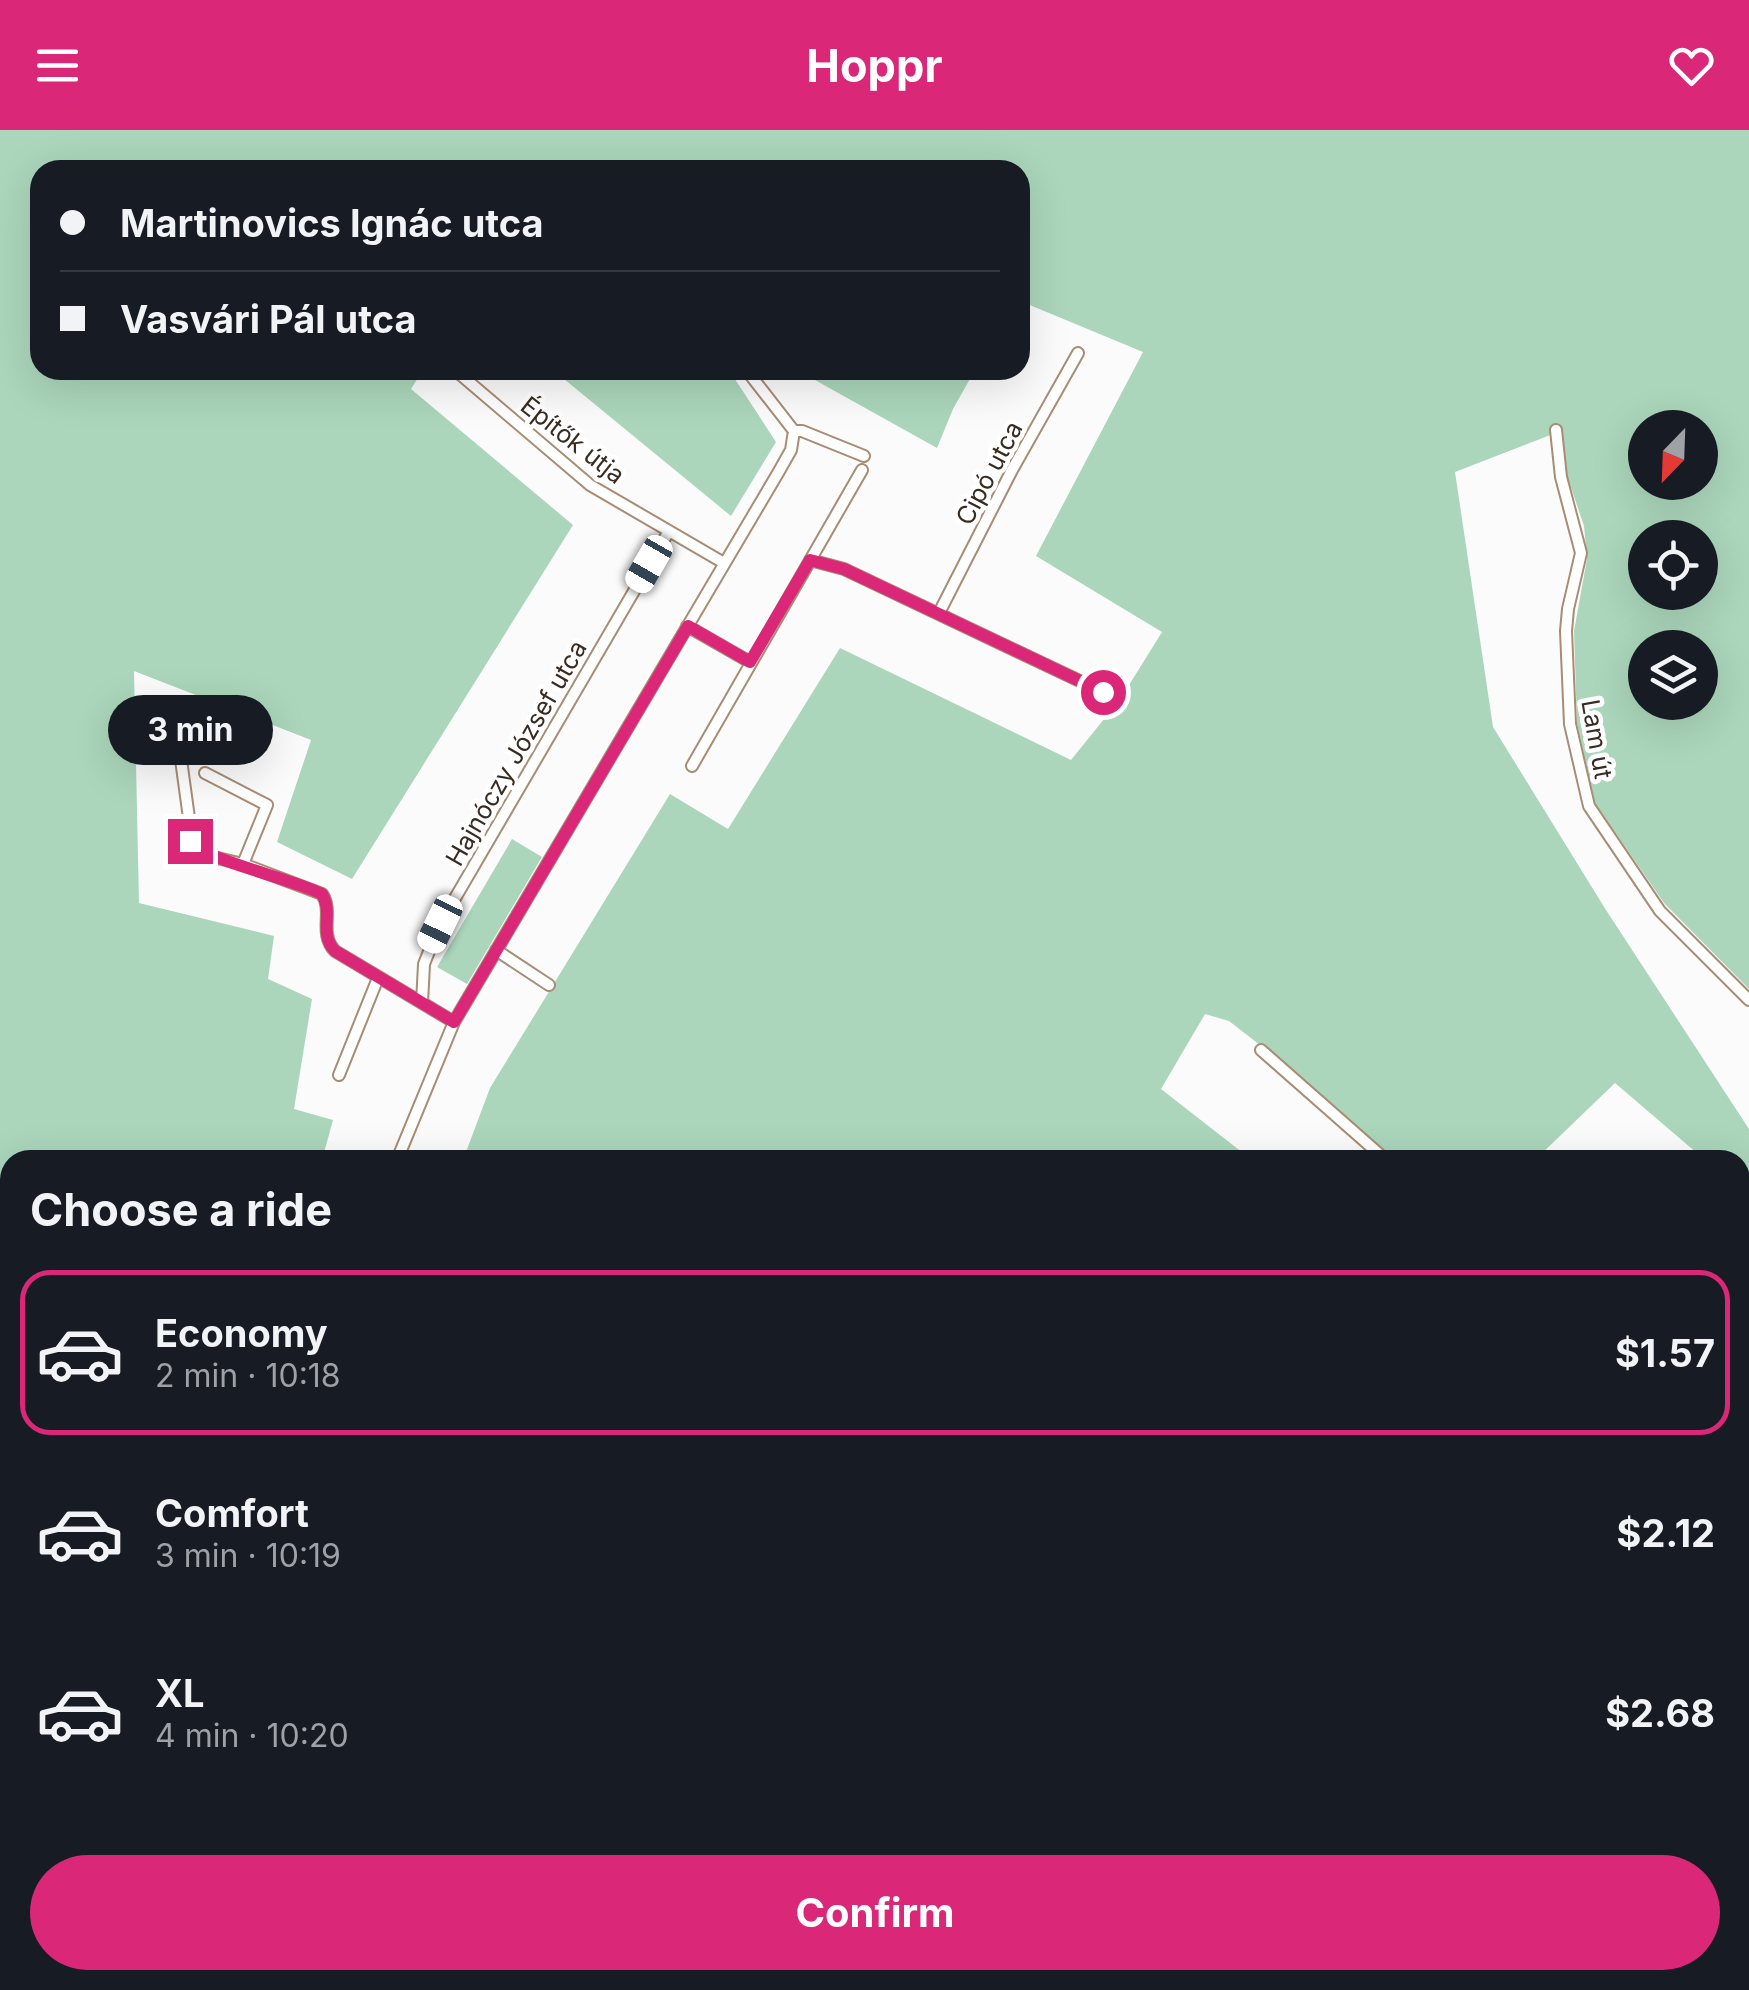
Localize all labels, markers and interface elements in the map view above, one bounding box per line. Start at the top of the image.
icon: menu [30,38,85,93]
text: Hoppr [806,38,943,93]
icon: heart [1664,38,1719,93]
text: Martinovics Ignác utca [120,200,544,246]
text: Vasvári Pál utca [120,296,417,342]
street label: Építők útja [515,389,631,490]
north arrow [1628,410,1718,500]
map controls [1628,410,1718,720]
street label: Cipó utca [949,416,1029,530]
button: locate [1628,520,1718,610]
car [621,531,677,597]
button: layers [1628,630,1718,720]
street label: Hajnóczy József utca [439,635,593,871]
route start [1081,670,1126,715]
callout: 3 min [108,696,272,766]
street label: Lam út [1575,697,1619,781]
text: 3 min [147,710,234,749]
route end [168,819,213,864]
car [413,890,467,958]
text: Choose a ride [30,1182,332,1237]
icon: car [35,1308,125,1398]
text: Economy [155,1310,328,1356]
text: $1.57 [1615,1330,1715,1376]
text: 2 min · 10:18 [155,1356,341,1395]
icon: car [35,1488,125,1578]
text: Comfort [155,1490,309,1536]
text: $2.12 [1617,1510,1715,1556]
text: 3 min · 10:19 [155,1536,341,1575]
icon: car [35,1668,125,1758]
text: XL [155,1670,205,1716]
text: $2.68 [1605,1690,1715,1736]
text: 4 min · 10:20 [155,1716,349,1755]
button: Confirm [30,1855,1720,1970]

